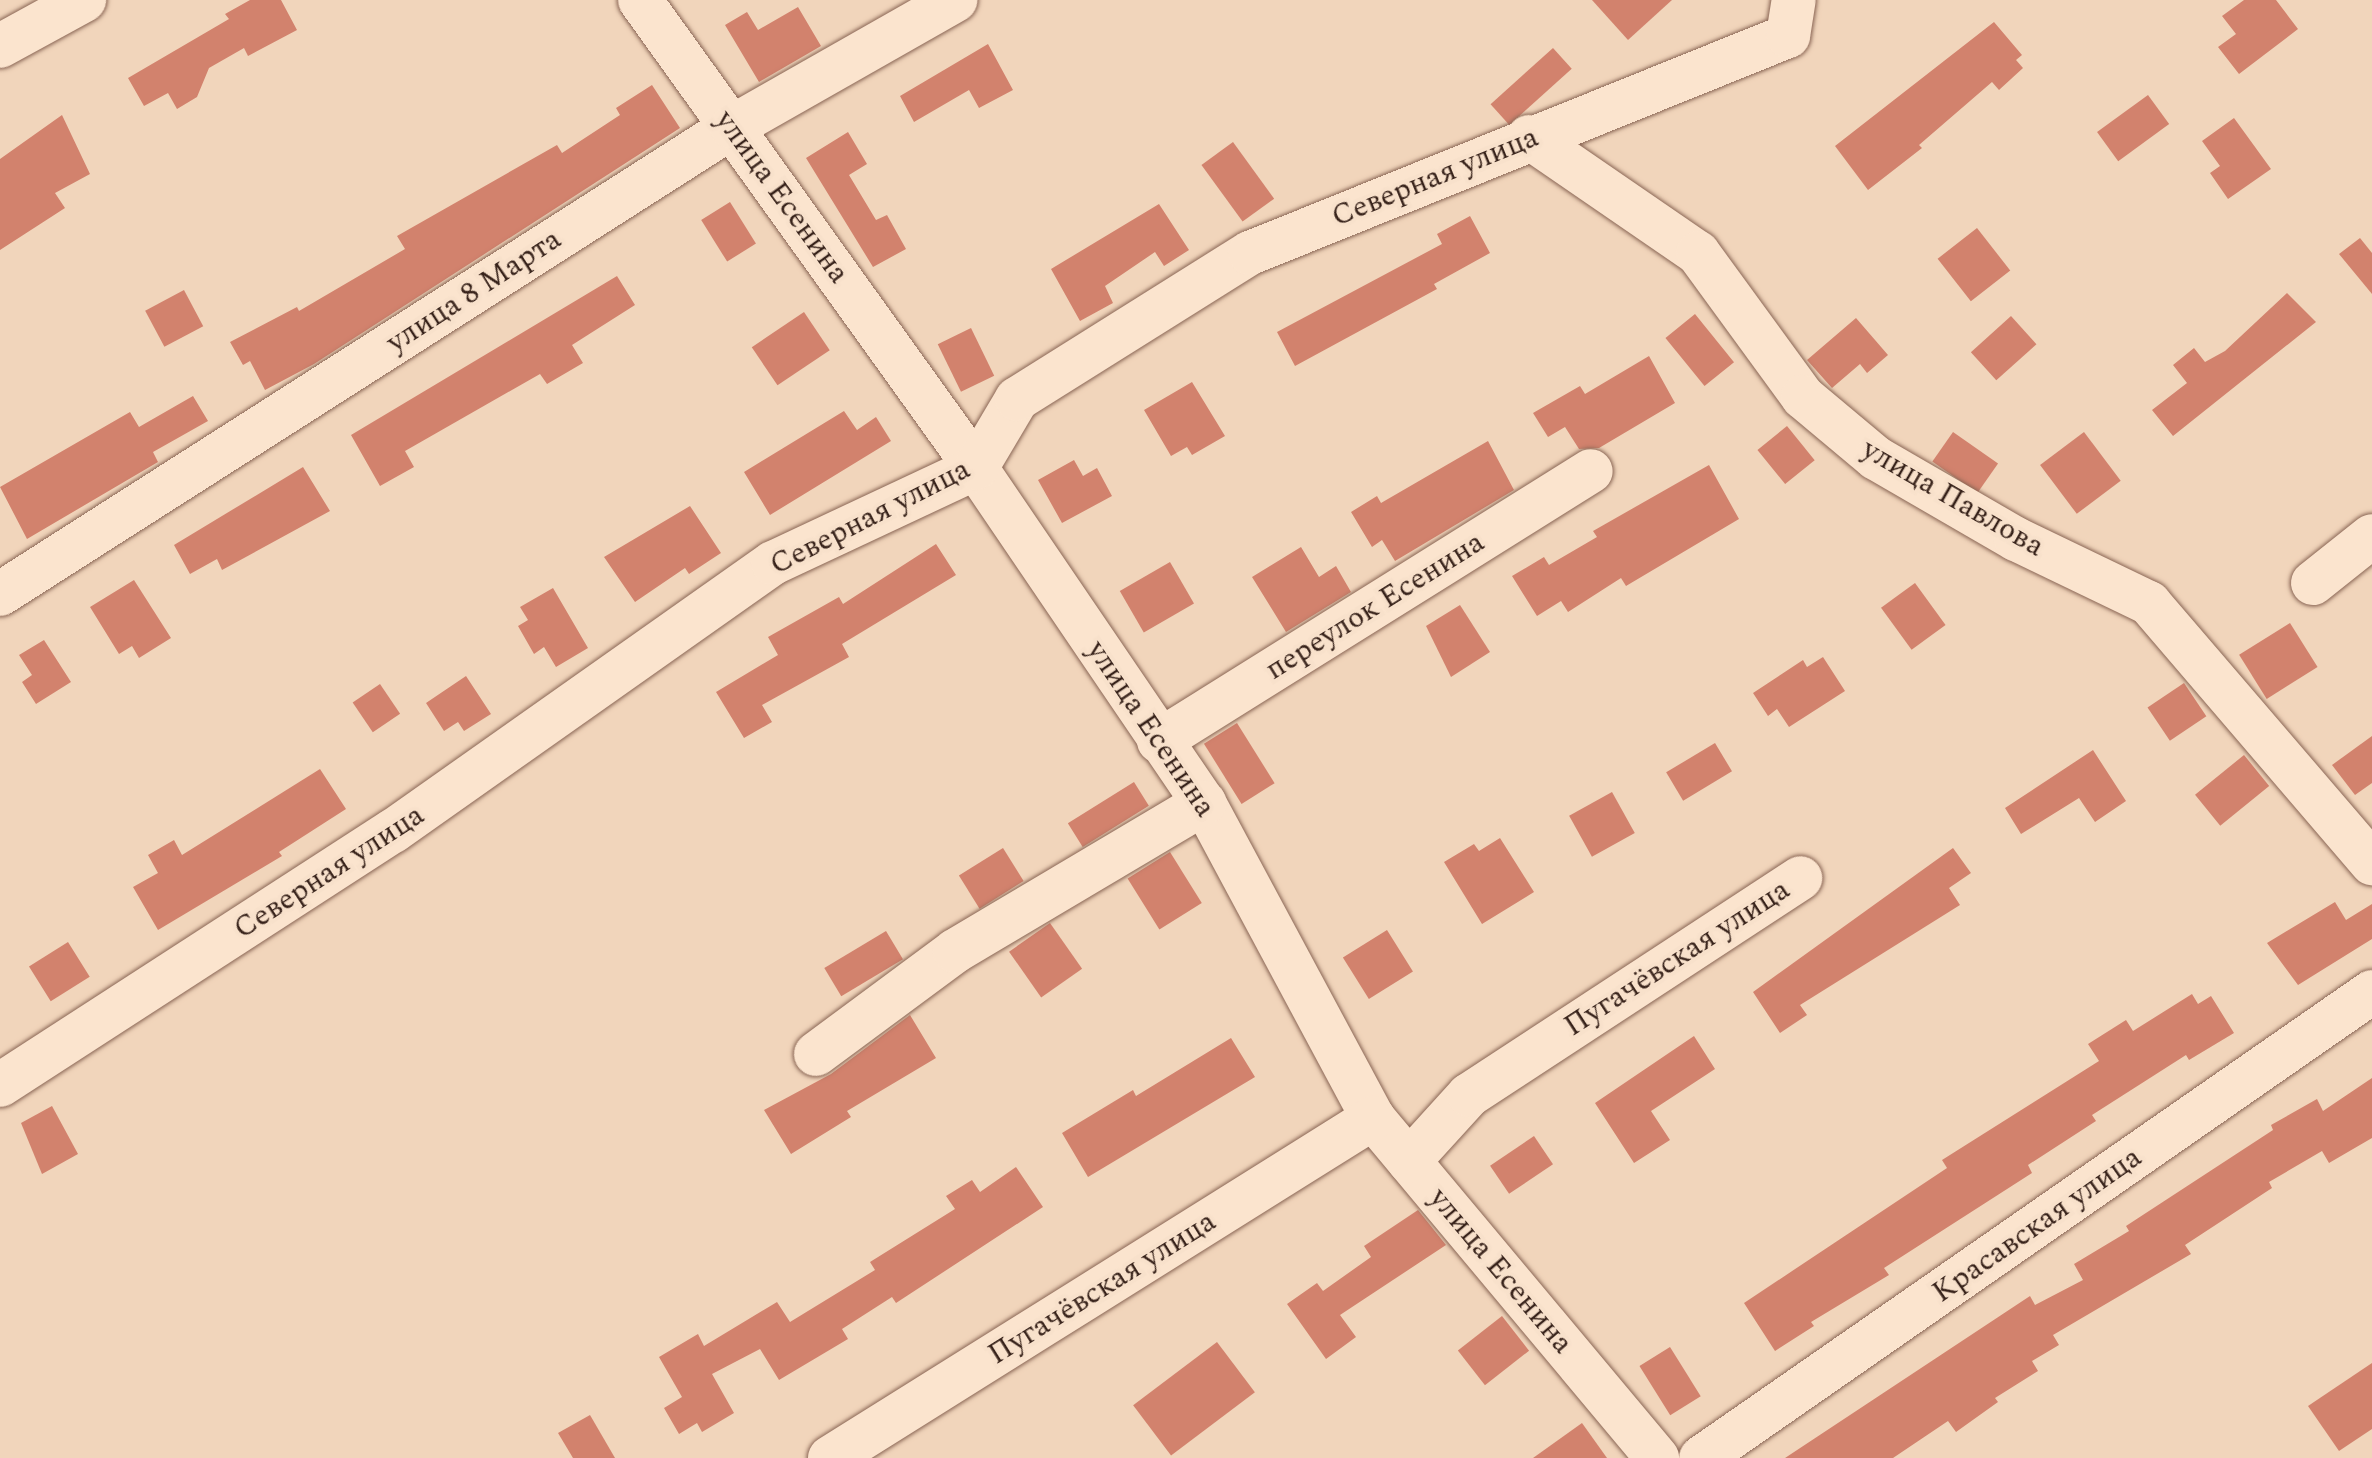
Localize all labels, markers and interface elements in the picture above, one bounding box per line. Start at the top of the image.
street label: улица Есенина [707,103,857,291]
street label: Северная улица [1326,119,1544,235]
street label: улица 8 Марта [380,221,568,361]
street label: улица Павлова [1856,431,2050,565]
street label: Северная улица [764,451,976,583]
street label: переулок Есенина [1259,524,1491,688]
street label: улица Есенина [1079,634,1223,824]
street label: Северная улица [227,797,431,947]
street label: Пугачёвская улица [1557,872,1797,1044]
street label: Красавская улица [1925,1139,2149,1311]
street label: улица Есенина [1421,1181,1581,1361]
street label: Пугачёвская улица [982,1203,1222,1373]

